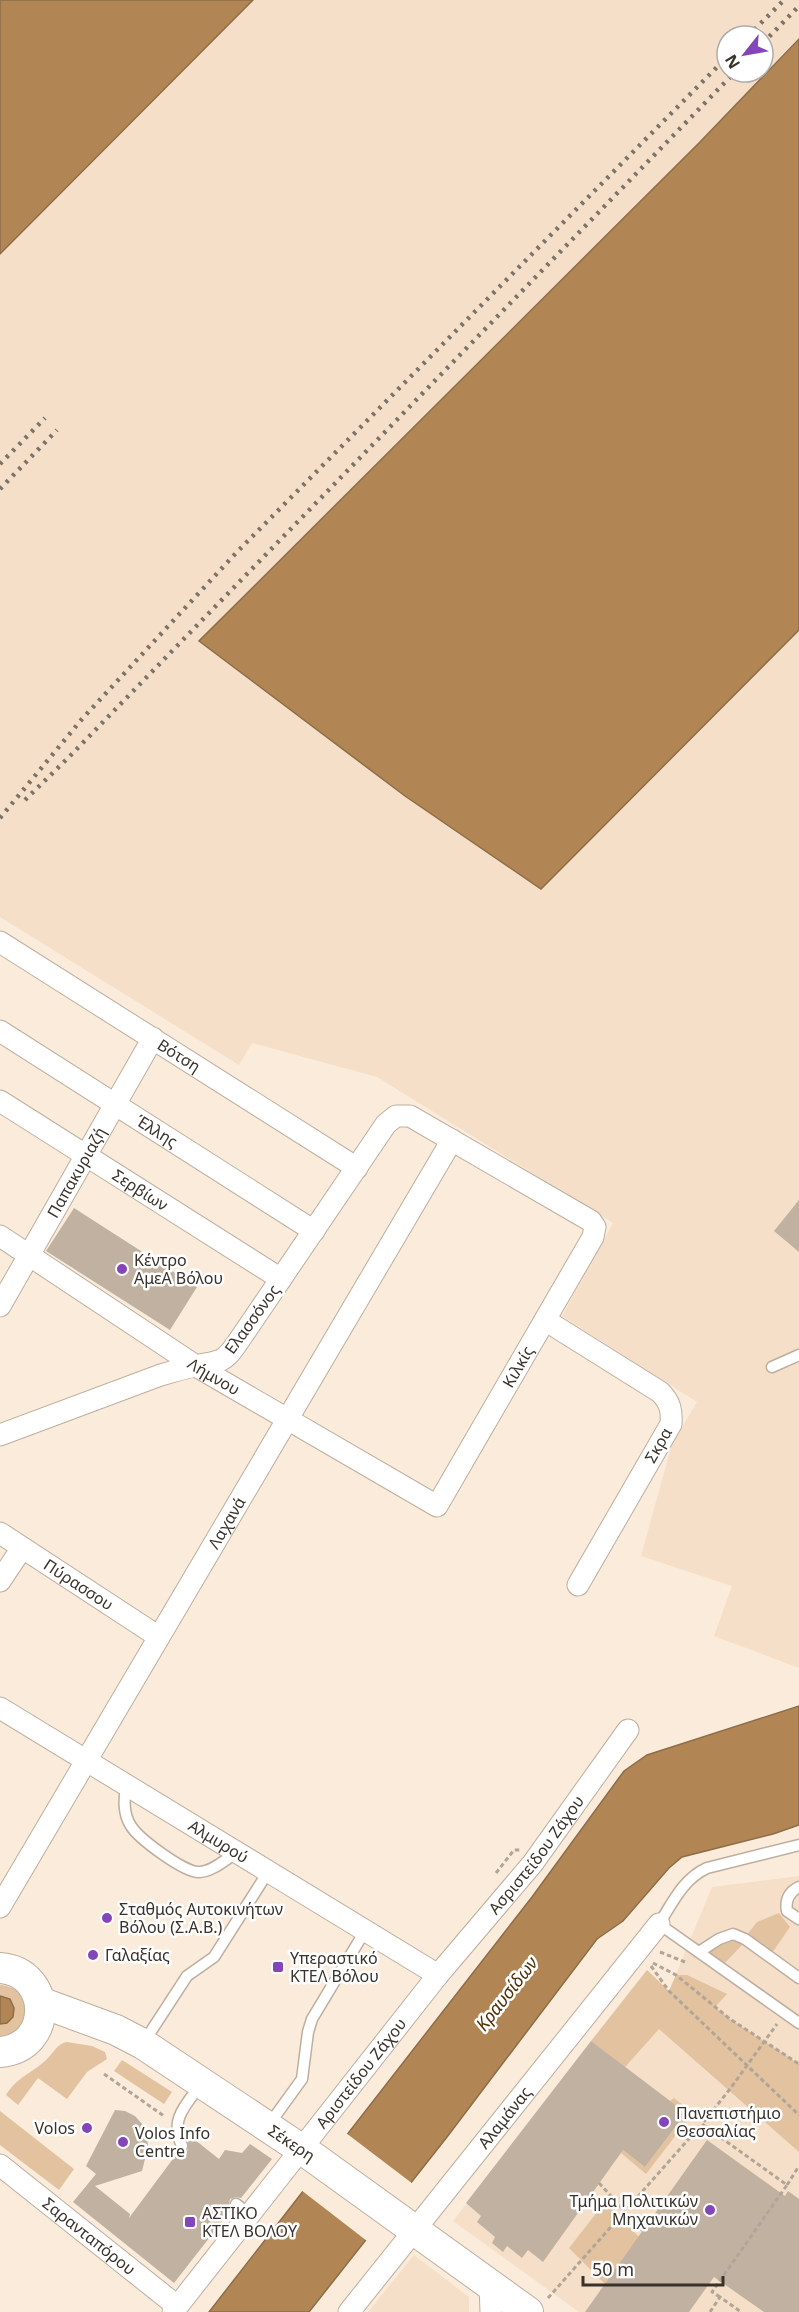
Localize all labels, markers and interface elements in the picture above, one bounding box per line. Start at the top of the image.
north arrow [715,24,775,84]
text: N [719,50,745,73]
street label: Βότση [153,1034,205,1077]
street label: Έλλης [132,1109,182,1153]
street label: Παπακυριαζή [42,1123,111,1222]
street label: Σερβίων [108,1164,172,1216]
place label: Κέντρο ΑμεΑ Βόλου [134,1249,223,1289]
marker: Κέντρο ΑμεΑ Βόλου [115,1262,129,1276]
street label: Ελασσόνος [219,1280,285,1358]
street label: Κιλκίς [497,1342,539,1392]
street label: Λήμνου [184,1353,244,1400]
street label: Σκρα [639,1423,677,1467]
street label: Λαχανά [203,1493,250,1553]
street label: Πύρασσου [40,1554,118,1615]
street label: Ασριστείδου Ζάχου [483,1791,589,1919]
street label: Αλμυρού [184,1814,253,1868]
place label: Σταθμός Αυτοκινήτων Βόλου (Σ.Α.Β.) [119,1898,283,1938]
marker: Σταθμός Αυτοκινήτων Βόλου (Σ.Α.Β.) [100,1911,114,1925]
place label: Γαλαξίας [105,1944,170,1966]
place label: Υπεραστικό ΚΤΕΛ Βόλου [290,1947,379,1987]
marker: Γαλαξίας [86,1948,100,1962]
water label: Κραυσίδων [470,1951,543,2035]
marker: Υπεραστικό ΚΤΕΛ Βόλου [271,1960,285,1974]
street label: Αριστείδου Ζάχου [311,2013,411,2133]
street label: Αλαμάνας [473,2082,536,2153]
place label: Πανεπιστήμιο Θεσσαλίας [676,2102,781,2142]
marker: Πανεπιστήμιο Θεσσαλίας [657,2115,671,2129]
place label: Volos [35,2117,75,2139]
street label: Σέκερη [264,2119,320,2166]
marker: Volos [80,2121,94,2135]
place label: Volos Info Centre [135,2122,210,2162]
marker: Volos Info Centre [116,2135,130,2149]
place label: Τμήμα Πολιτικών Μηχανικών [569,2190,698,2230]
street label: Σαρανταπόρου [38,2192,140,2280]
place label: ΑΣΤΙΚΟ ΚΤΕΛ ΒΟΛΟΥ [202,2202,298,2242]
marker: Τμήμα Πολιτικών Μηχανικών [703,2203,717,2217]
marker: ΑΣΤΙΚΟ ΚΤΕΛ ΒΟΛΟΥ [183,2215,197,2229]
scale bar [583,2249,722,2287]
text: 50 m [592,2257,634,2281]

